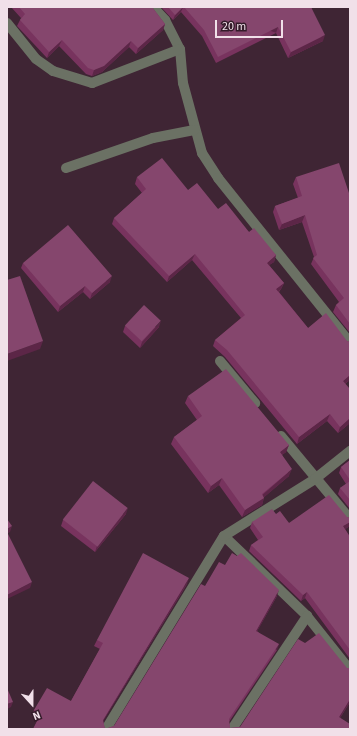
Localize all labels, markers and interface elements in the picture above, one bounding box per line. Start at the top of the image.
scale bar [217,12,285,38]
text: 20 m [222,18,246,35]
north arrow [12,684,52,724]
text: N [30,707,43,724]

